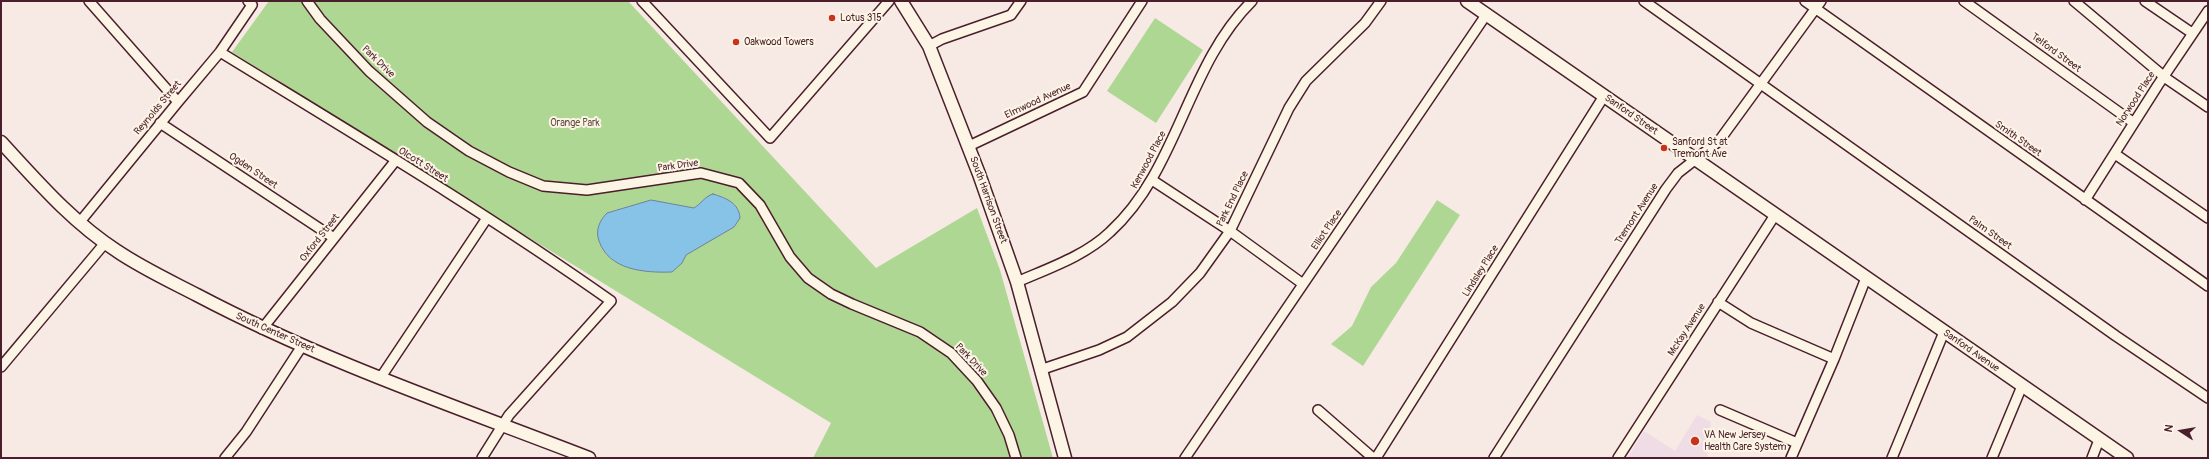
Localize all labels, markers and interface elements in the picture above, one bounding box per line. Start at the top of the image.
place label: Lotus 315 [840,12,882,24]
marker: Lotus 315 [827,13,837,23]
street label: Telford Street [2029,31,2083,75]
place label: Oakwood Towers [744,36,814,48]
marker: Oakwood Towers [731,37,741,47]
street label: Park Drive [359,43,397,81]
street label: Norwood Place [2114,69,2158,129]
street label: Reynolds Street [132,78,184,138]
street label: Elmwood Avenue [1003,80,1073,122]
street label: Sanford Street [1602,92,1660,138]
park label: Orange Park [550,117,600,129]
street label: Smith Street [1992,118,2044,160]
street label: Kenwood Place [1129,129,1169,191]
place label: Sanford St at Tremont Ave [1672,136,1728,160]
marker: Sanford St at Tremont Ave [1659,143,1669,153]
street label: Olcott Street [396,145,450,185]
street label: Ogden Street [226,150,280,192]
street label: South Harrison Street [967,155,1009,245]
street label: Park Drive [657,157,699,175]
street label: Park End Place [1214,169,1252,229]
street label: Tremont Avenue [1613,181,1661,247]
street label: Elliot Place [1309,208,1345,252]
street label: Oxford Street [297,212,343,264]
street label: Palm Street [1966,214,2014,252]
street label: Lindsley Place [1460,243,1502,299]
street label: McKay Avenue [1666,302,1708,358]
street label: South Center Street [234,310,316,356]
street label: Sanford Avenue [1941,327,2001,375]
street label: Park Drive [952,341,990,379]
north arrow [2161,411,2201,451]
text: N [2162,423,2176,433]
place label: VA New Jersey Health Care System [1704,429,1786,452]
marker: VA New Jersey Health Care System [1689,435,1701,447]

